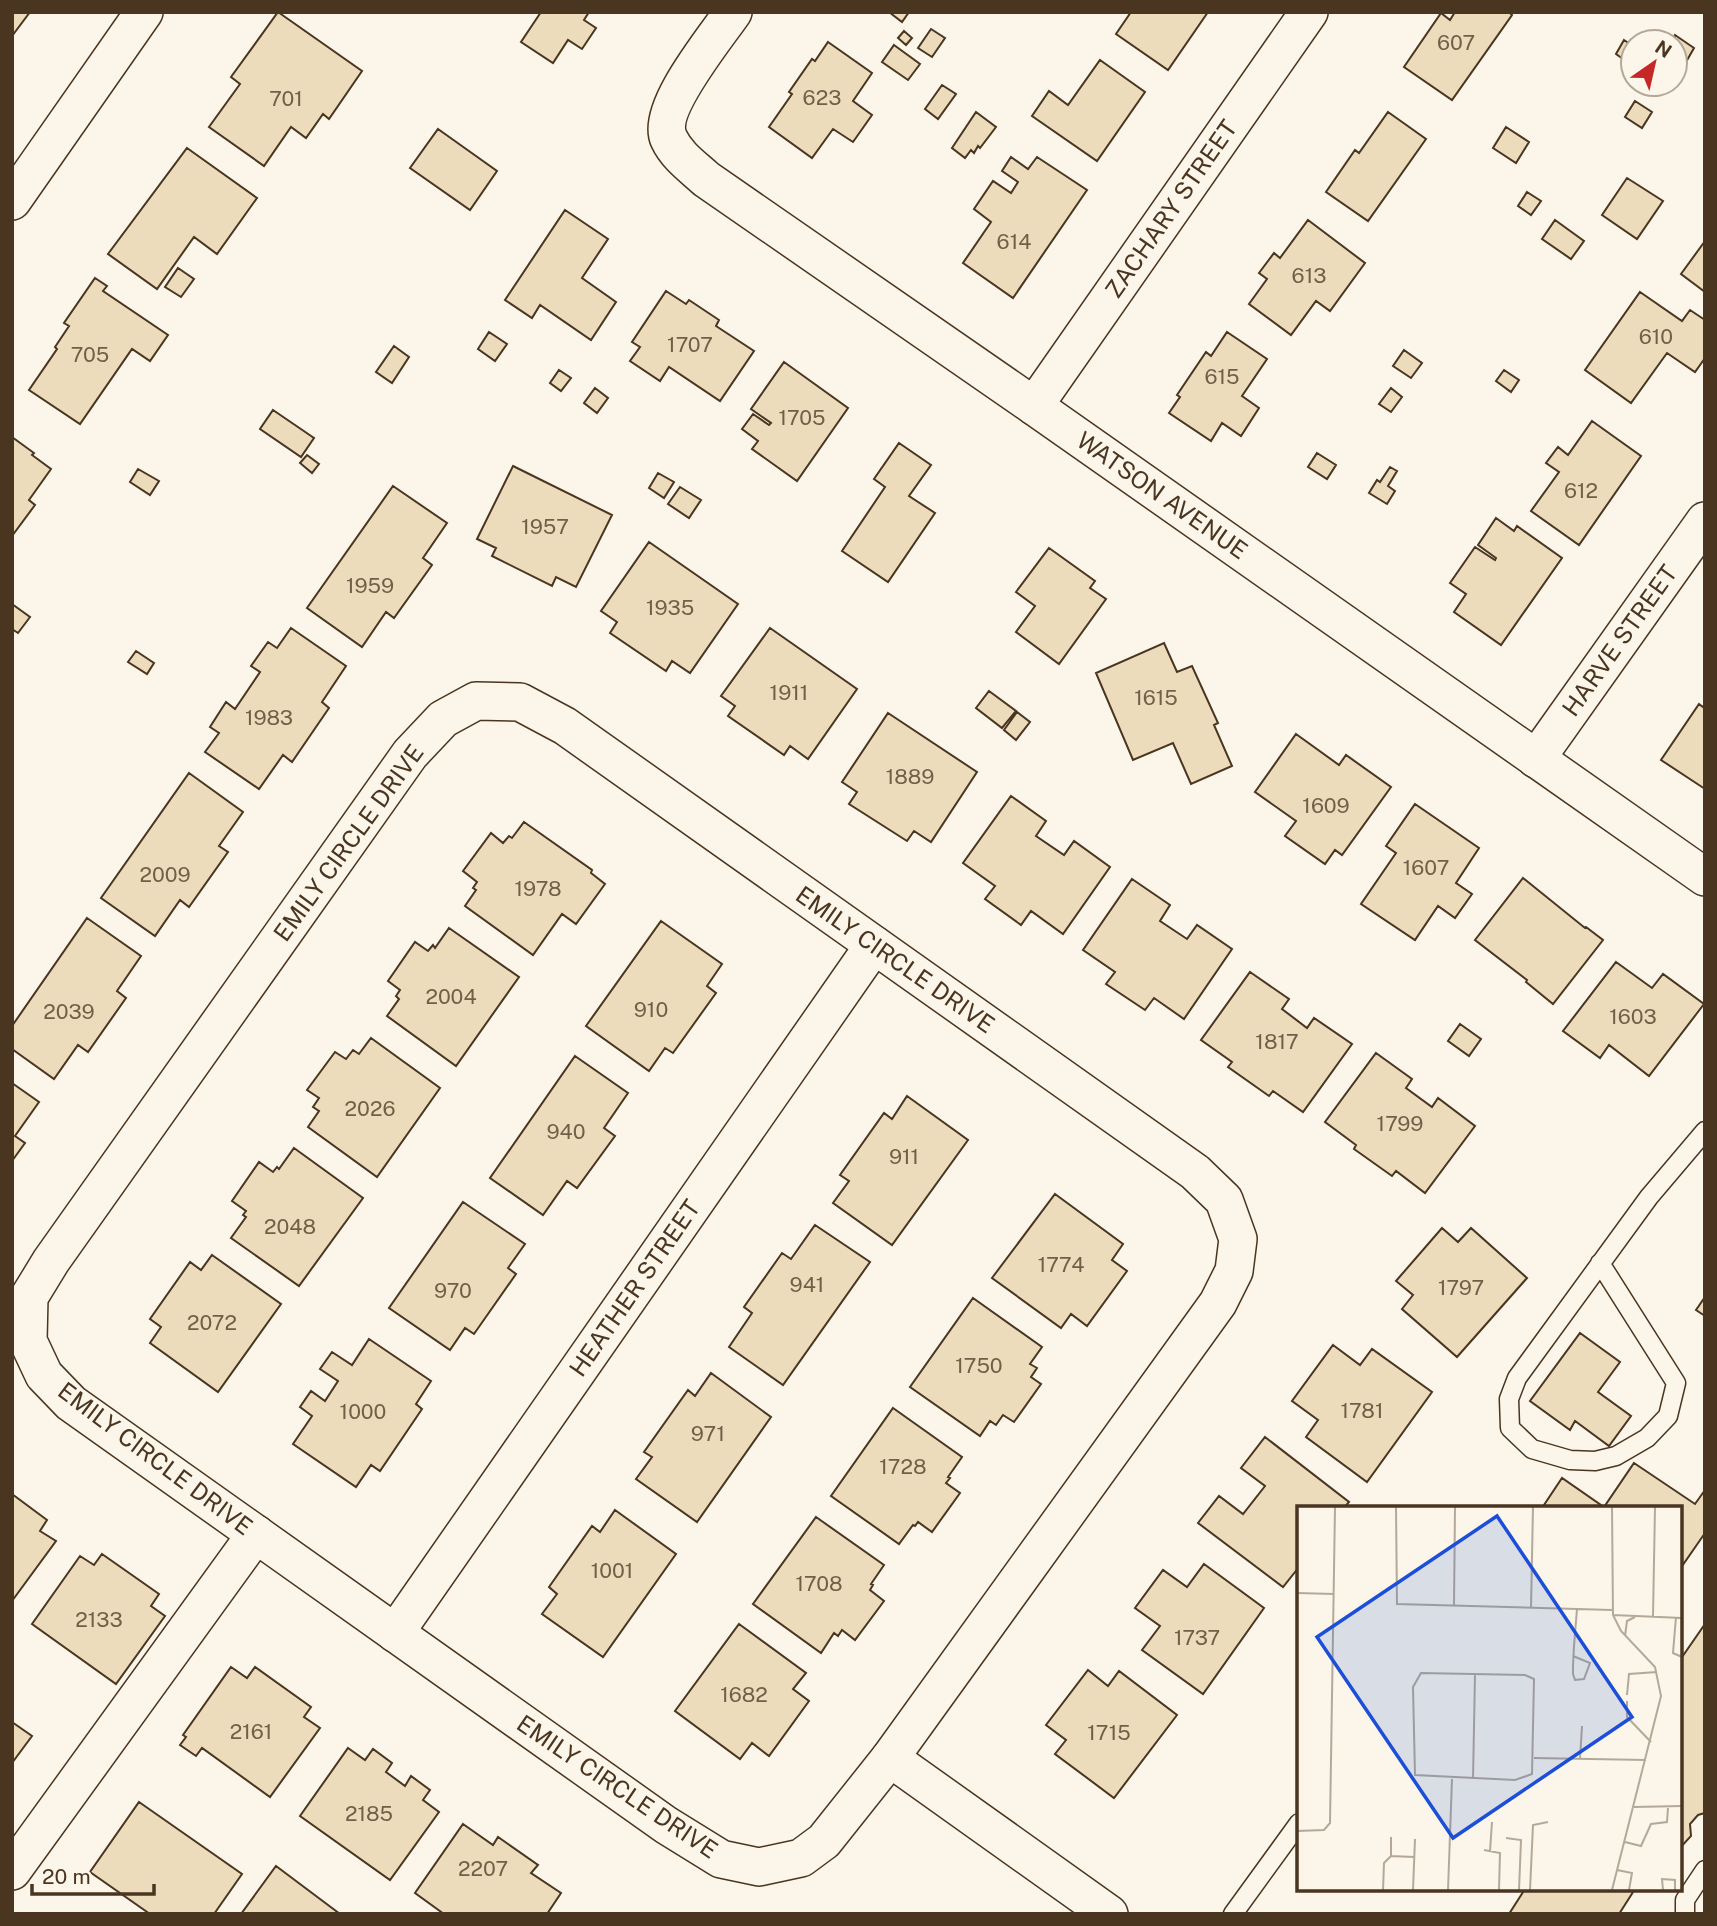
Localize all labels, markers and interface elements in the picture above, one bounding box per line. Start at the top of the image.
north arrow [1619,28,1689,98]
house number: 607 [1437,30,1475,55]
text: N [1651,36,1676,62]
house number: 623 [803,85,841,110]
house number: 701 [269,86,303,111]
street label: ZACHARY STREET [1099,114,1242,303]
house number: 614 [997,229,1031,254]
house number: 613 [1292,263,1326,288]
house number: 610 [1639,324,1673,349]
house number: 1707 [667,332,713,357]
house number: 705 [71,342,109,367]
house number: 615 [1204,364,1240,389]
house number: 1705 [778,405,826,430]
street label: WATSON AVENUE [1072,425,1253,564]
house number: 612 [1564,478,1598,503]
house number: 1957 [521,514,569,539]
street label: HARVE STREET [1556,559,1682,721]
house number: 1959 [346,573,394,598]
house number: 1935 [646,595,694,620]
house number: 1911 [770,680,808,705]
house number: 1615 [1134,685,1178,710]
house number: 1983 [245,705,293,730]
street label: EMILY CIRCLE DRIVE [268,739,429,946]
house number: 1889 [886,764,934,789]
house number: 1609 [1302,793,1350,818]
house number: 1607 [1403,855,1449,880]
house number: 2009 [139,862,191,887]
house number: 1978 [514,876,562,901]
street label: EMILY CIRCLE DRIVE [791,880,1000,1038]
house number: 2004 [425,984,477,1009]
house number: 910 [634,997,668,1022]
house number: 2039 [43,999,95,1024]
house number: 1603 [1609,1004,1657,1029]
house number: 1817 [1255,1029,1299,1054]
house number: 2026 [345,1096,395,1121]
house number: 1799 [1377,1111,1423,1136]
house number: 940 [546,1119,586,1144]
house number: 911 [889,1144,919,1169]
street label: HEATHER STREET [563,1194,705,1381]
house number: 2048 [264,1214,316,1239]
house number: 1774 [1038,1252,1084,1277]
house number: 941 [790,1272,824,1297]
house number: 1797 [1438,1275,1484,1300]
house number: 970 [434,1278,472,1303]
house number: 2072 [187,1310,237,1335]
house number: 1750 [955,1353,1003,1378]
street label: EMILY CIRCLE DRIVE [53,1376,258,1540]
house number: 1781 [1341,1398,1383,1423]
house number: 1000 [340,1399,386,1424]
house number: 971 [691,1421,725,1446]
house number: 1728 [879,1454,927,1479]
inset map [1297,1506,1682,1891]
house number: 1001 [591,1558,633,1583]
house number: 1708 [795,1571,843,1596]
house number: 2133 [75,1607,123,1632]
house number: 1737 [1174,1625,1220,1650]
house number: 1682 [720,1682,768,1707]
street label: EMILY CIRCLE DRIVE [512,1709,723,1864]
house number: 2161 [230,1719,272,1744]
house number: 1715 [1087,1720,1131,1745]
house number: 2185 [345,1801,393,1826]
scale bar [32,1853,154,1897]
house number: 2207 [458,1856,508,1881]
text: 20 m [42,1864,91,1889]

